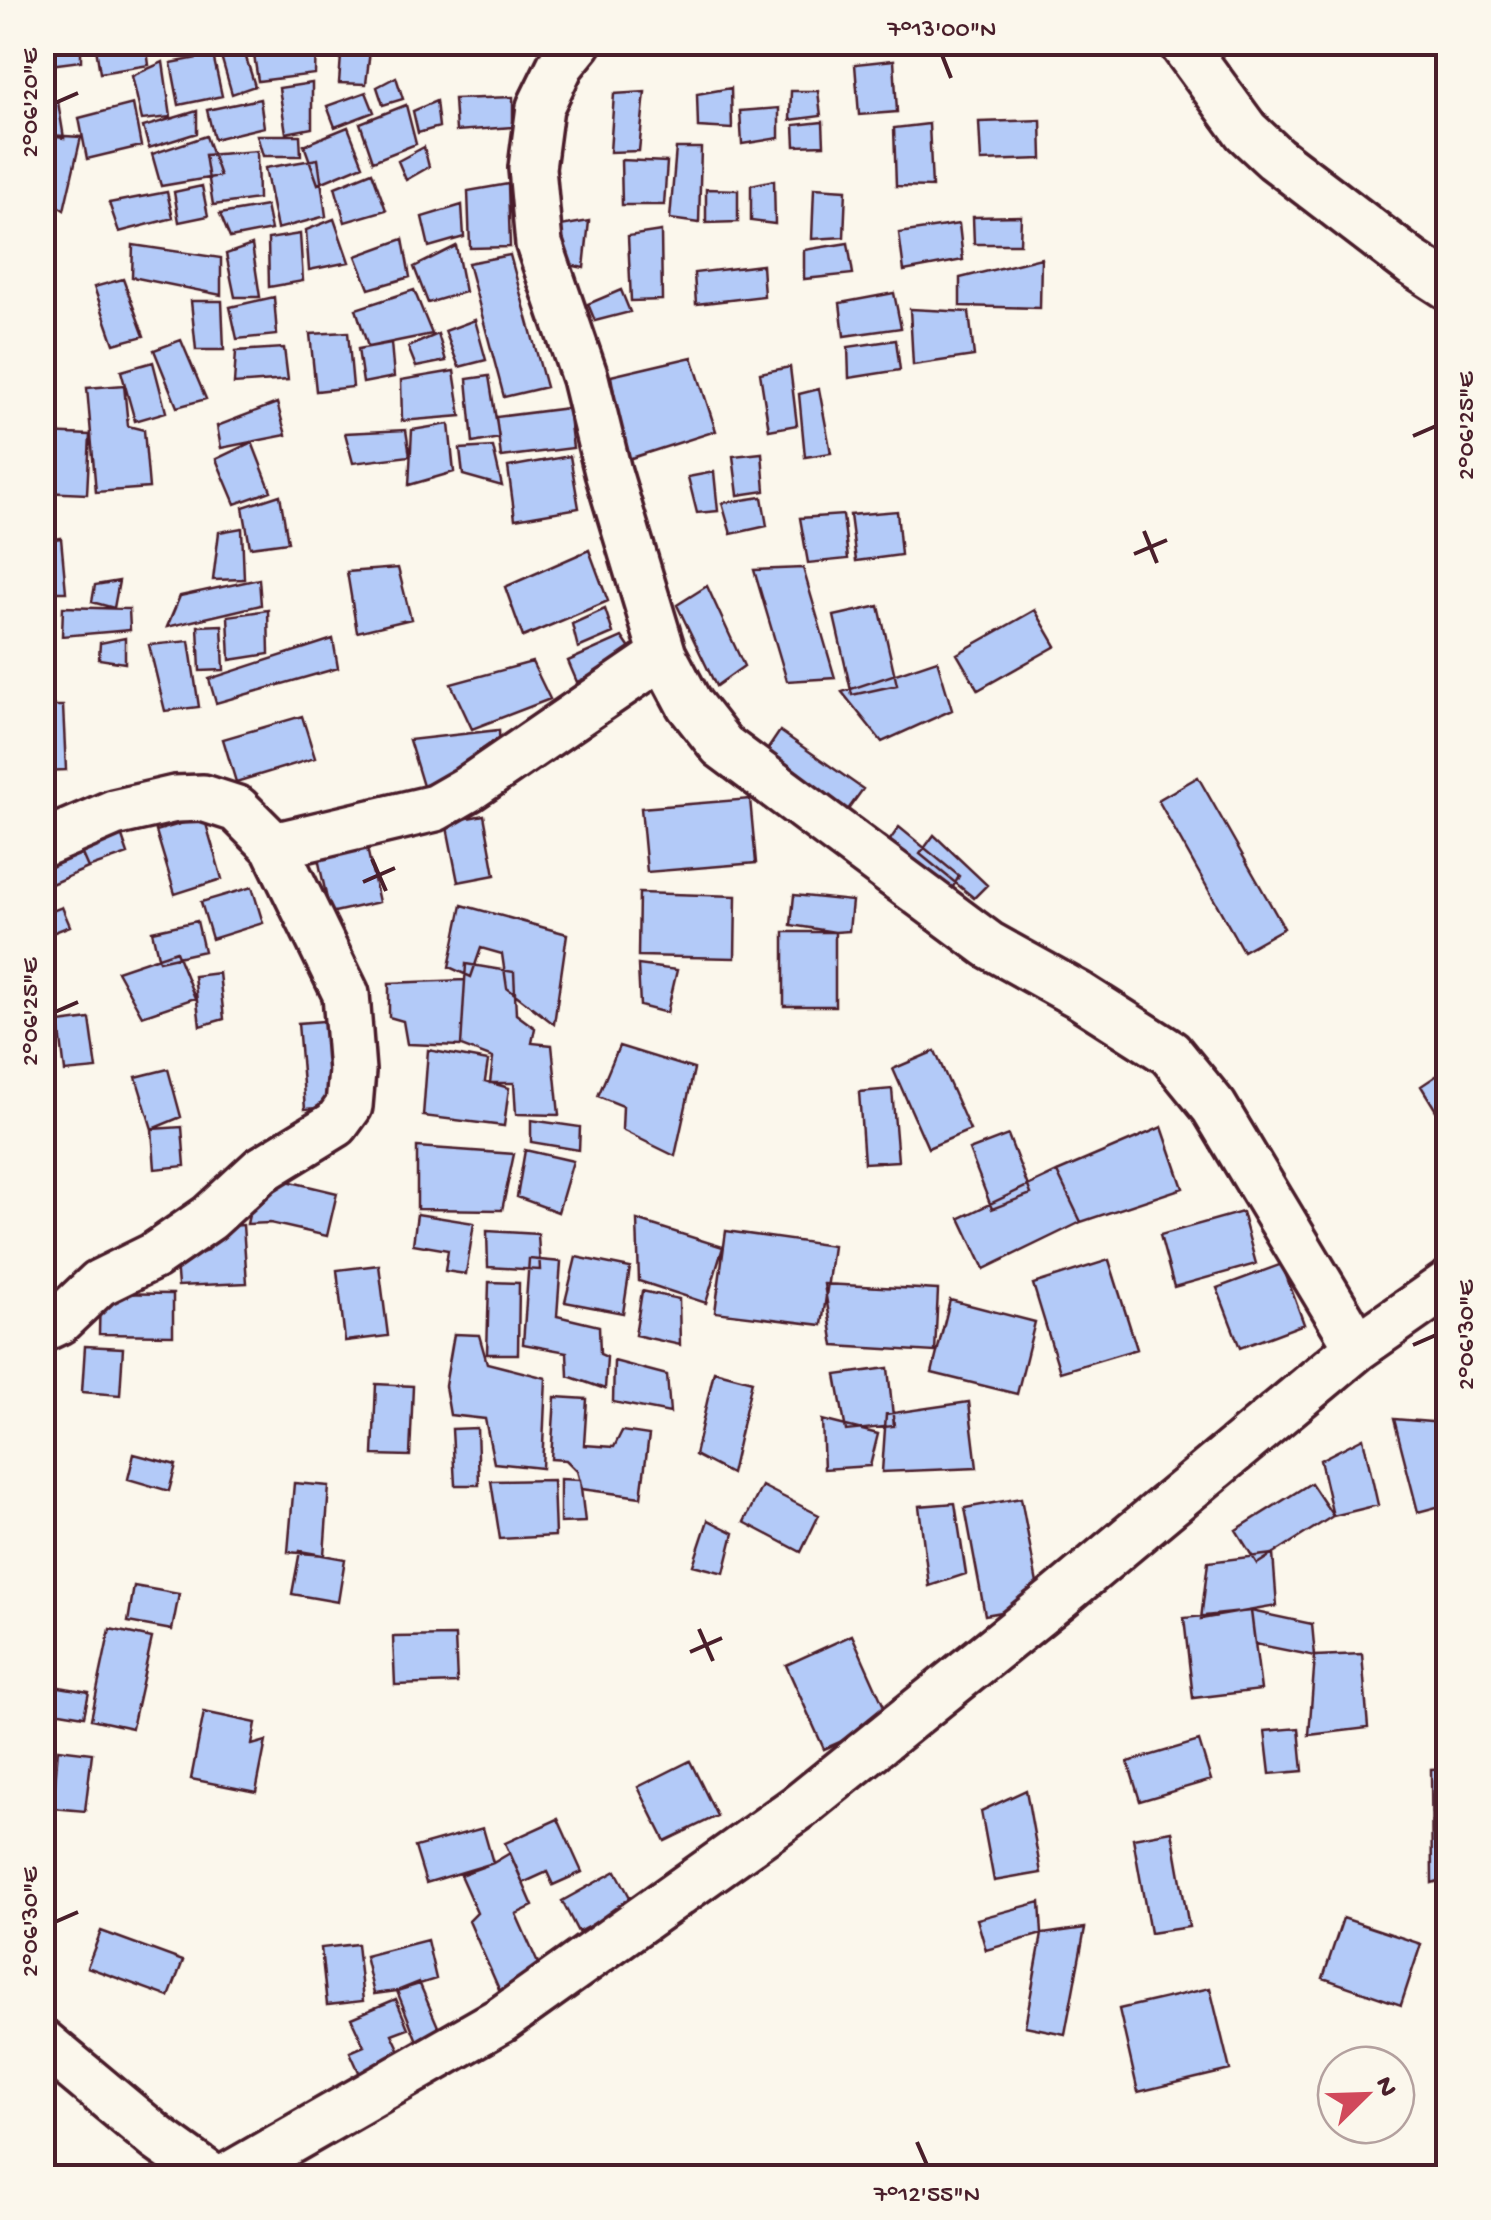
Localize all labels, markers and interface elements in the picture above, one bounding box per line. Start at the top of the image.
text: 7°13'00"N [887,17,996,46]
text: 2°06'20"E [18,47,47,158]
text: 2°06'25"E [1454,371,1483,480]
text: 2°06'25"E [18,957,47,1066]
text: 2°06'30"E [1454,1279,1483,1390]
text: 2°06'30"E [18,1866,47,1977]
north arrow [1316,2045,1416,2145]
text: N [1366,2072,1404,2102]
text: 7°12'55"N [873,2182,980,2211]

